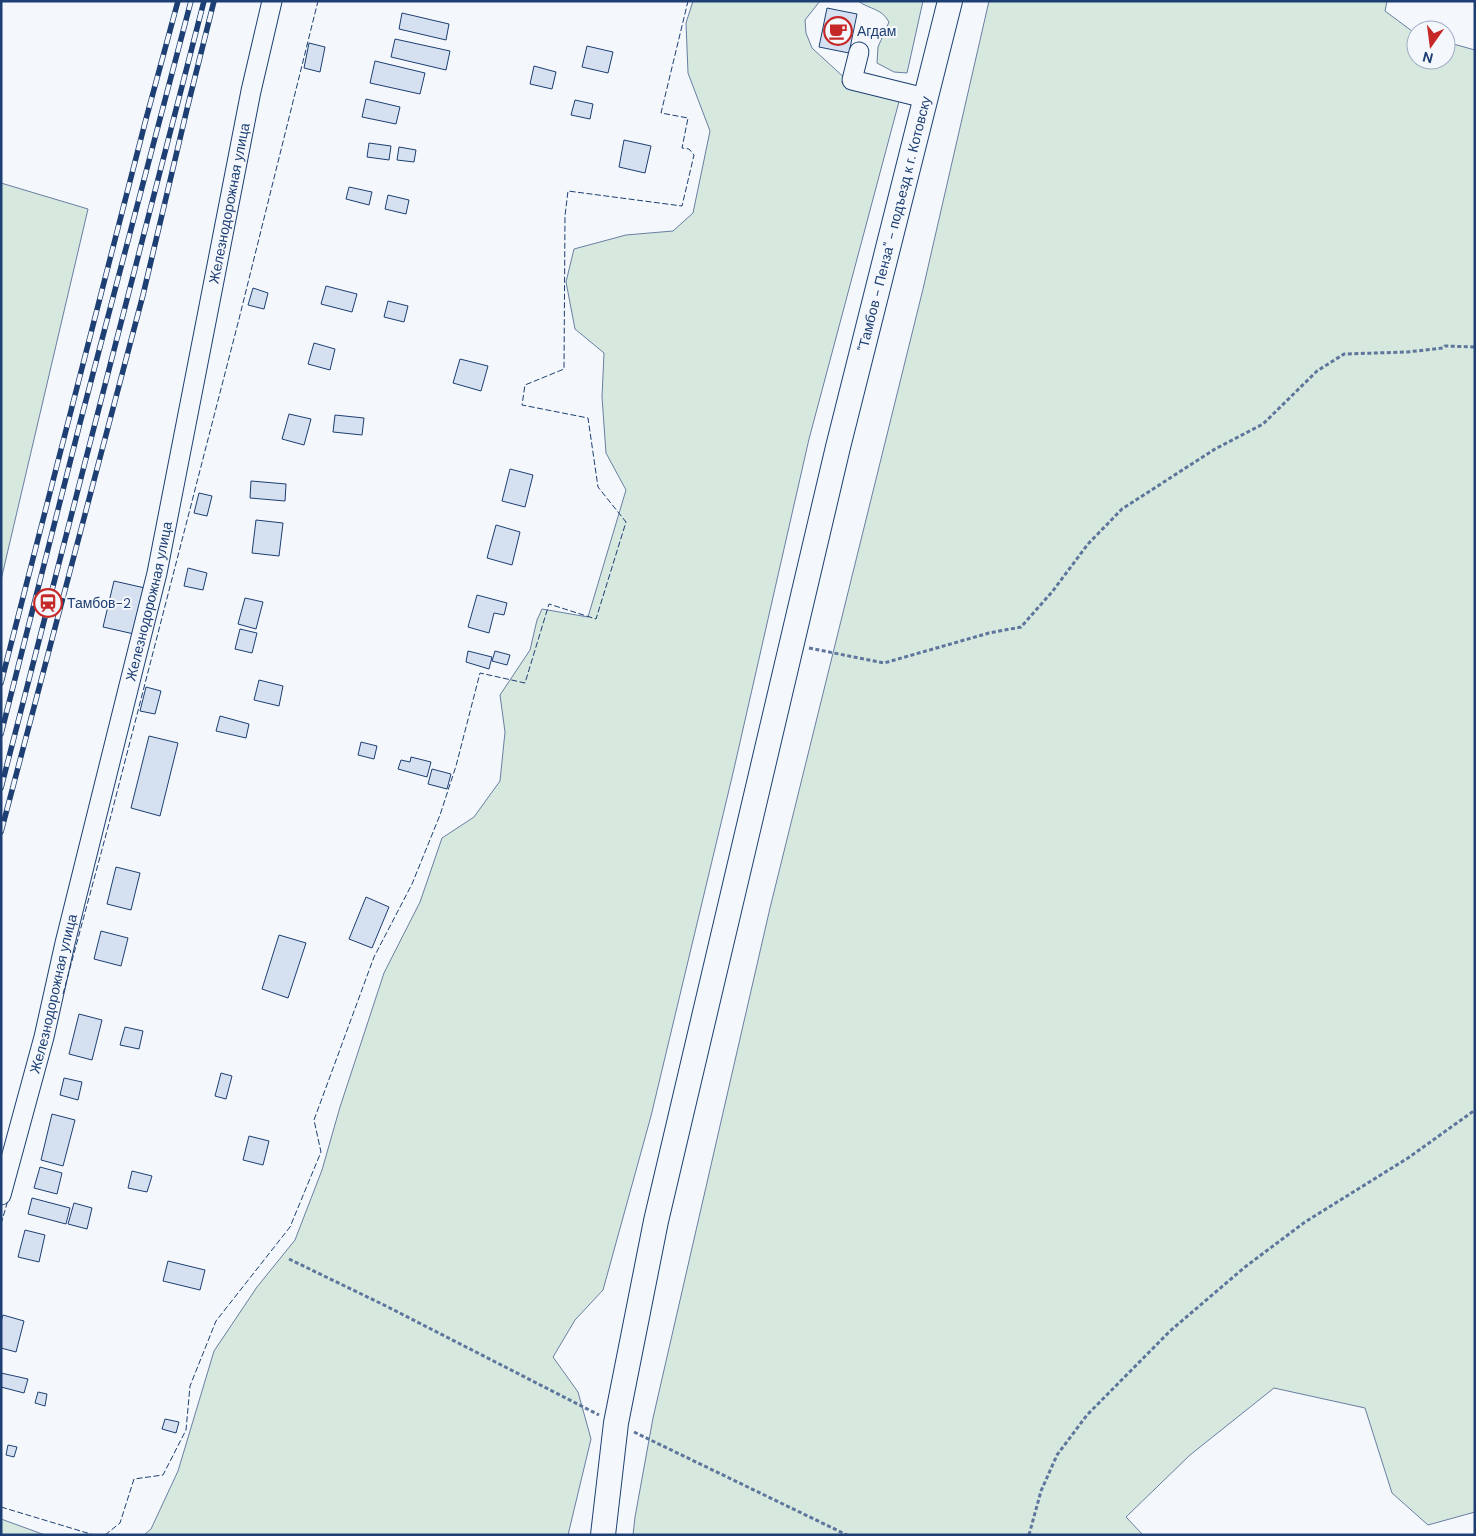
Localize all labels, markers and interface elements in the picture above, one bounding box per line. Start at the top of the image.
cafe icon: Агдам [823,16,853,46]
north arrow [1406,20,1456,70]
place label: Агдам [857,22,896,40]
text: N [1421,48,1435,68]
street label: "Тамбов - Пенза" - подъезд к г. Котовску [853,94,935,353]
street label: Железнодорожная улица [205,121,254,285]
street label: Железнодорожная улица [121,520,176,683]
station icon: Тамбов-2 [33,588,63,618]
place label: Тамбов-2 [67,594,131,612]
street label: Железнодорожная улица [25,912,81,1076]

